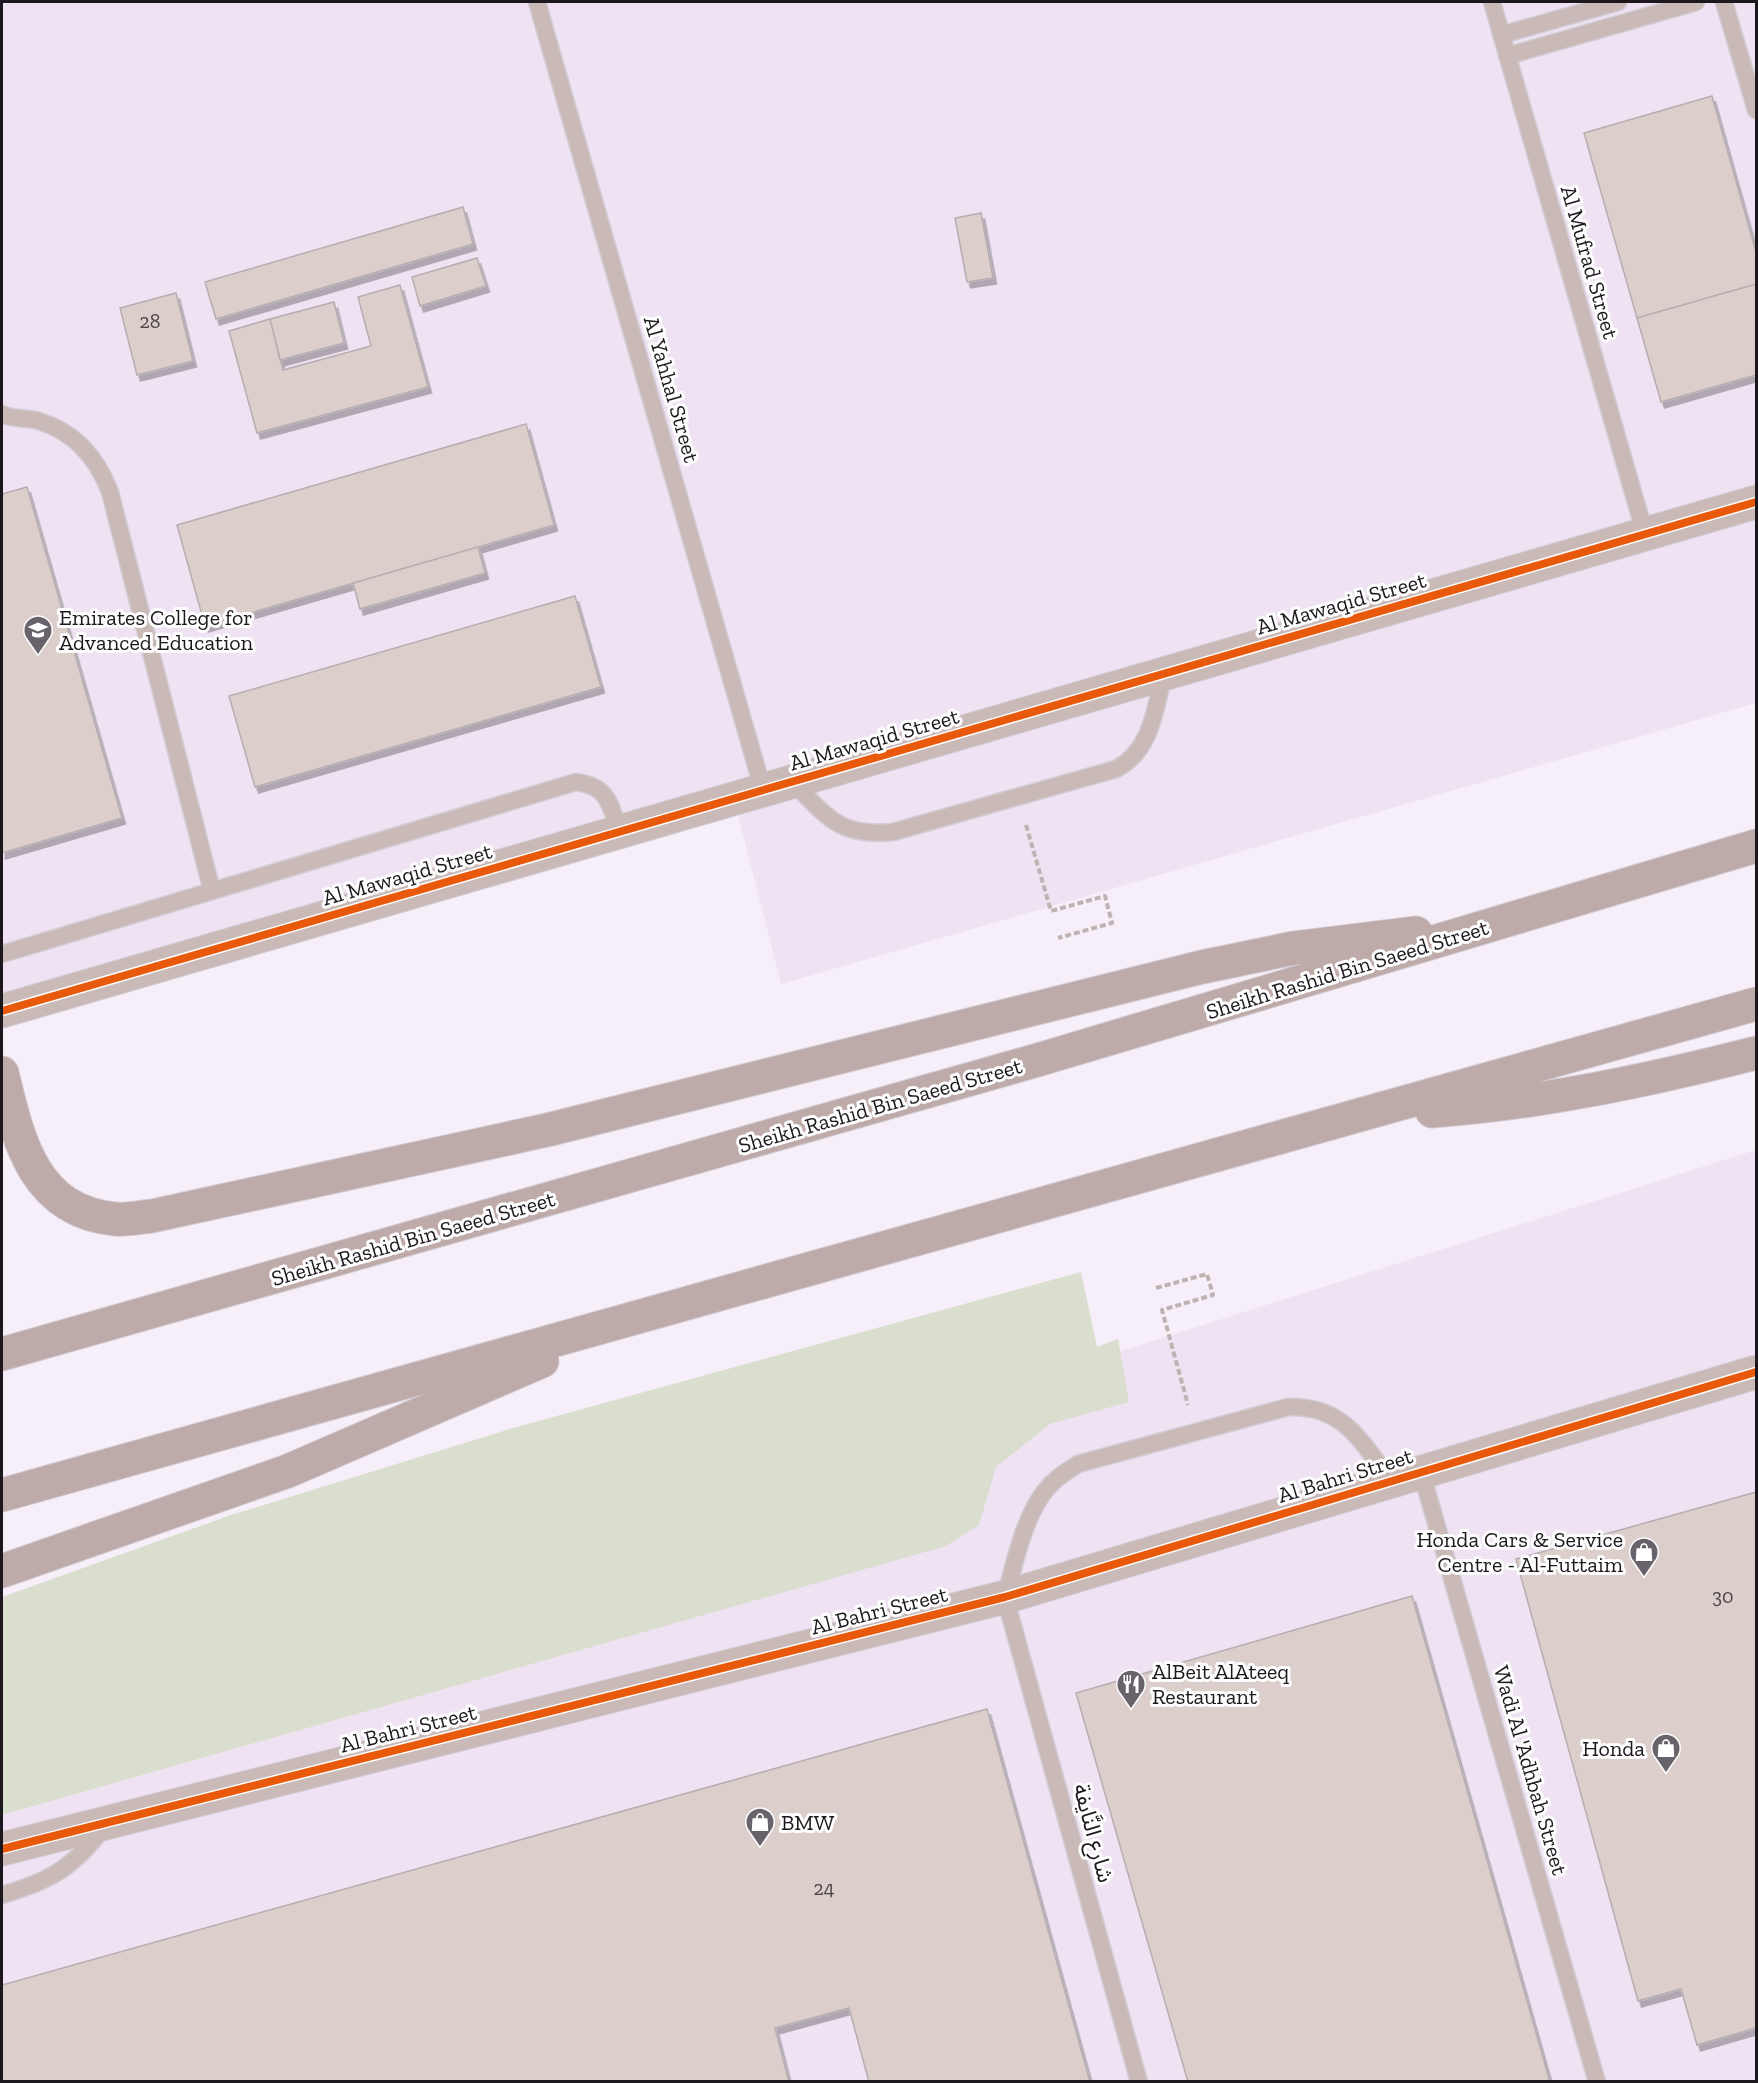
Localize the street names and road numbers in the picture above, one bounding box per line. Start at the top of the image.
street label: Al Mufrad Street [1555,182,1625,343]
street label: Al Yahhal Street [638,313,706,466]
street label: Al Mawaqid Street [1253,566,1430,641]
street label: Al Mawaqid Street [786,702,963,777]
street label: Al Mawaqid Street [319,837,496,912]
street label: Sheikh Rashid Bin Saeed Street [1203,913,1492,1025]
street label: Sheikh Rashid Bin Saeed Street [735,1052,1026,1159]
street label: Sheikh Rashid Bin Saeed Street [268,1185,559,1292]
street label: Al Bahri Street [1274,1442,1417,1509]
street label: Al Bahri Street [808,1580,951,1640]
street label: Wadi Al 'Adhbah Street [1488,1662,1574,1879]
street label: Al Bahri Street [337,1698,480,1758]
street label: شارع النَّايفة [1065,1781,1120,1886]

